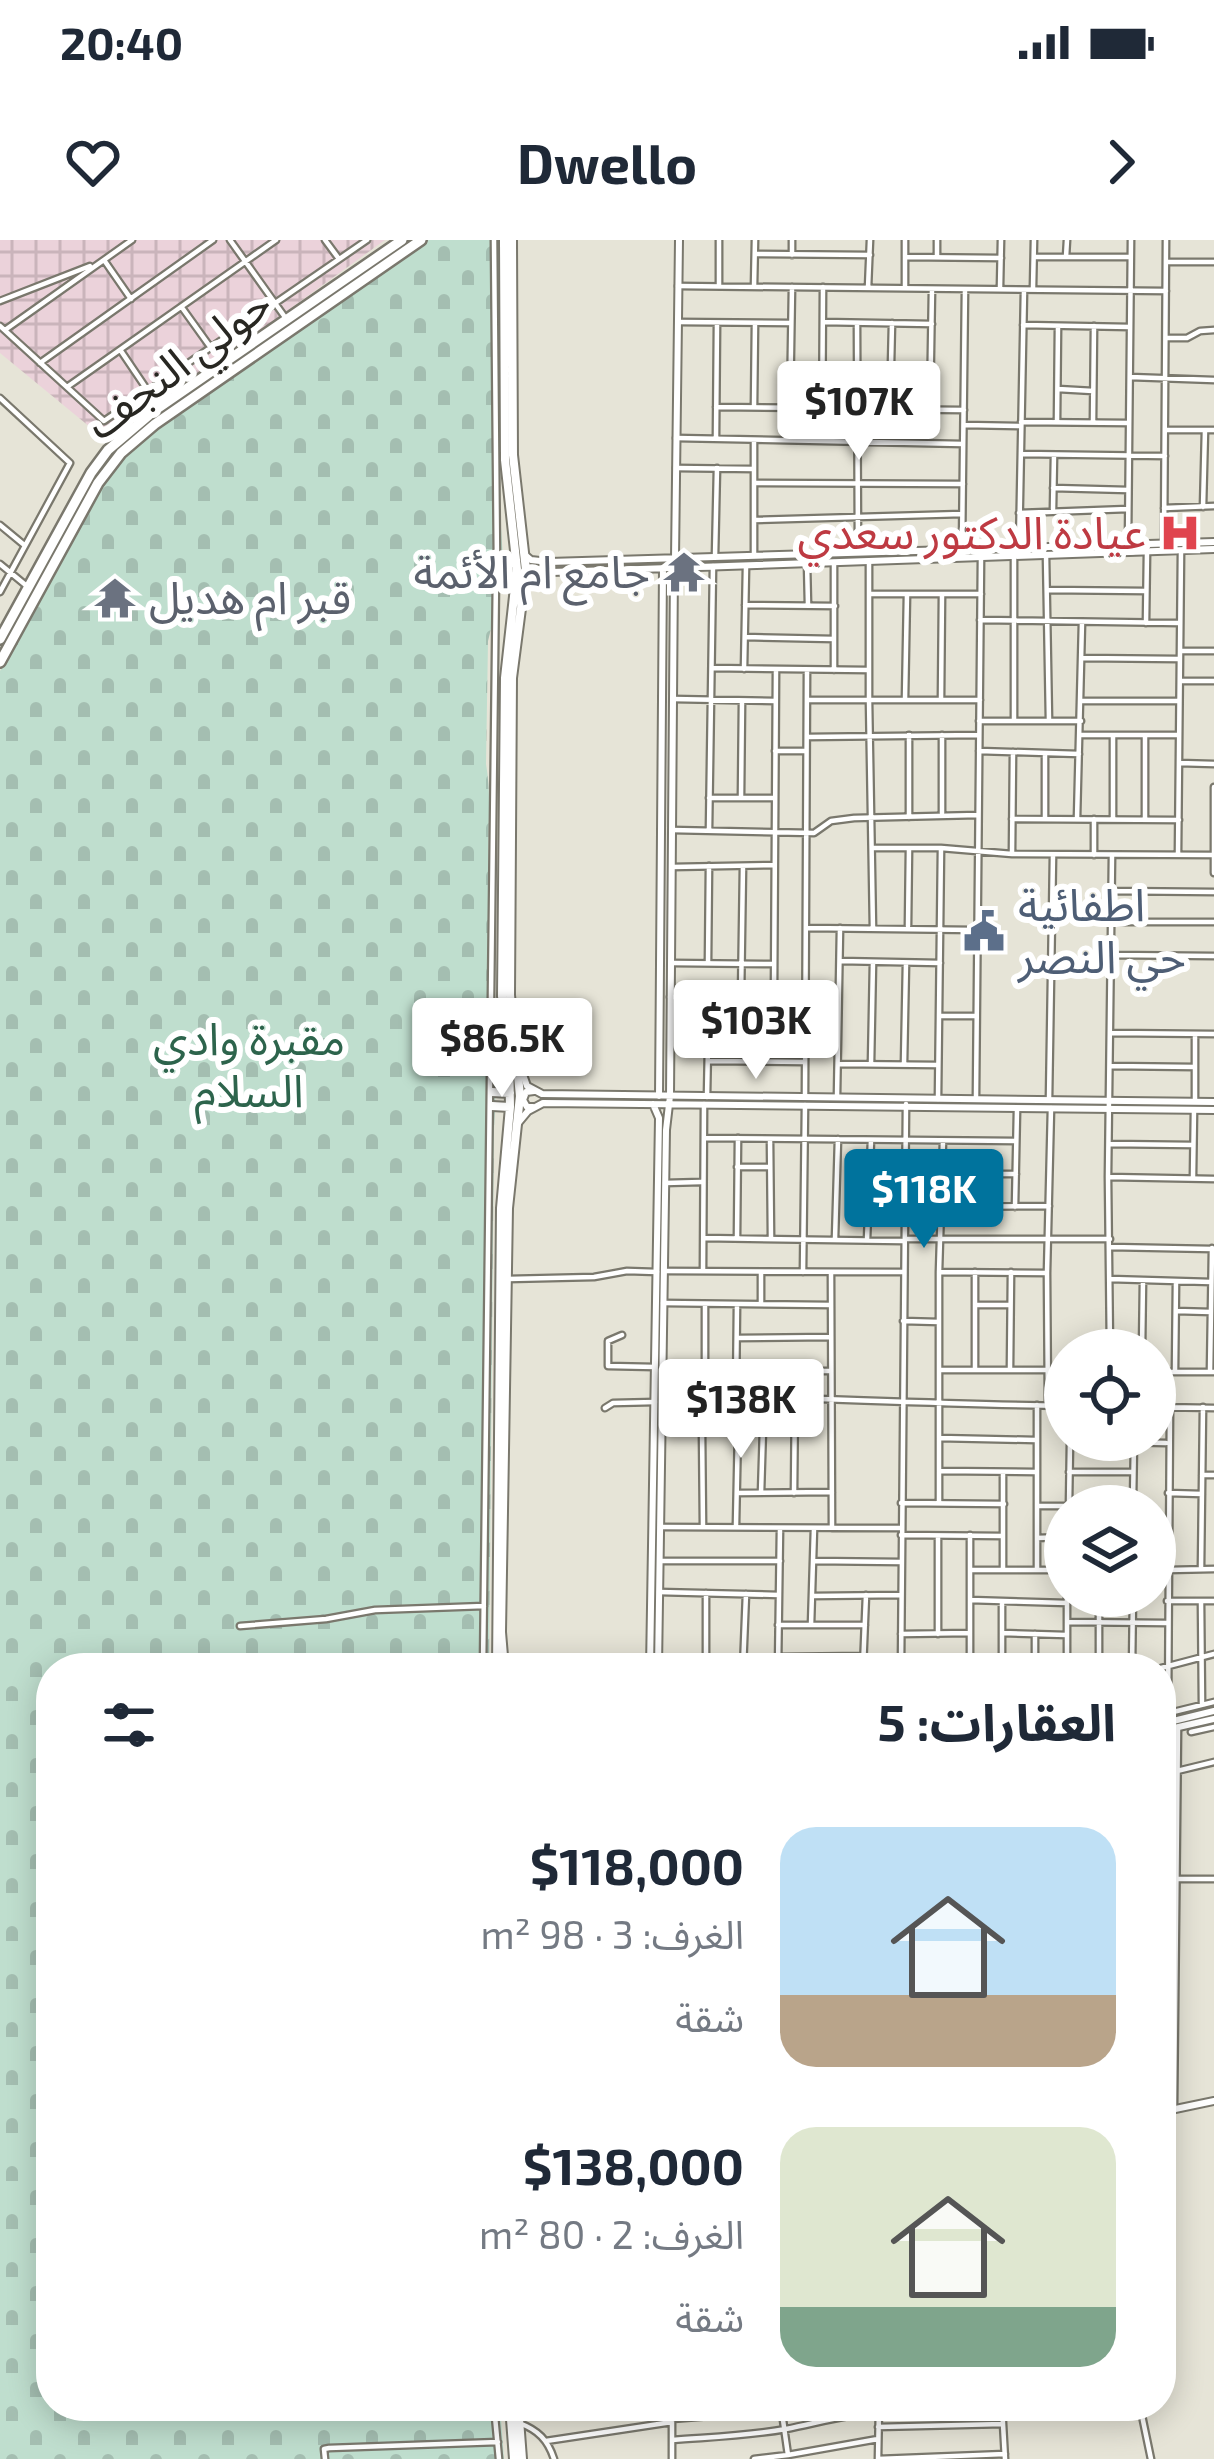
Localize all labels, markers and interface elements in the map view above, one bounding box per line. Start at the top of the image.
text: 20:40 [60,15,183,69]
icon: heart [60,129,126,195]
icon: forward [1088,129,1154,195]
text: Dwello [517,130,697,195]
street label: حولي النجف [73,274,286,456]
pin: $107K [775,361,943,463]
text: $107K [804,376,914,423]
place label: عيادة الدكتور سعدي [797,504,1146,567]
hospital icon: عيادة الدكتور سعدي [1157,510,1203,556]
place label: جامع ام الأئمة [413,543,650,606]
temple icon: جامع ام الأئمة [661,549,707,595]
place label: قبر ام هديل [149,569,351,632]
temple icon: قبر ام هديل [92,575,138,621]
place label: اطفائية حي النصر [1016,876,1186,991]
public building icon: اطفائية حي النصر [961,908,1007,954]
pin: $103K [672,980,840,1082]
text: $103K [701,995,811,1042]
pin: $86.5K [404,998,600,1100]
park label: مقبرة وادي السلام [153,1010,345,1125]
text: $86.5K [439,1013,565,1060]
pin: $118K [840,1149,1008,1251]
text: $118K [871,1164,977,1211]
map controls [1044,1329,1176,1617]
button: locate [1044,1329,1176,1461]
pin: $138K [657,1359,825,1461]
text: $138K [686,1374,796,1421]
button: layers [1044,1485,1176,1617]
text: العقارات: 5 [878,1690,1116,1751]
icon: filters [96,1692,162,1758]
text: $118,000 [530,1834,744,1895]
icon: home [876,1875,1020,2019]
text: الغرف: 3 · 98 m² [480,1910,744,1957]
text: شقة [675,1993,744,2040]
text: $138,000 [523,2134,744,2195]
icon: home [876,2175,1020,2319]
text: الغرف: 2 · 80 m² [479,2210,744,2257]
text: شقة [675,2293,744,2340]

